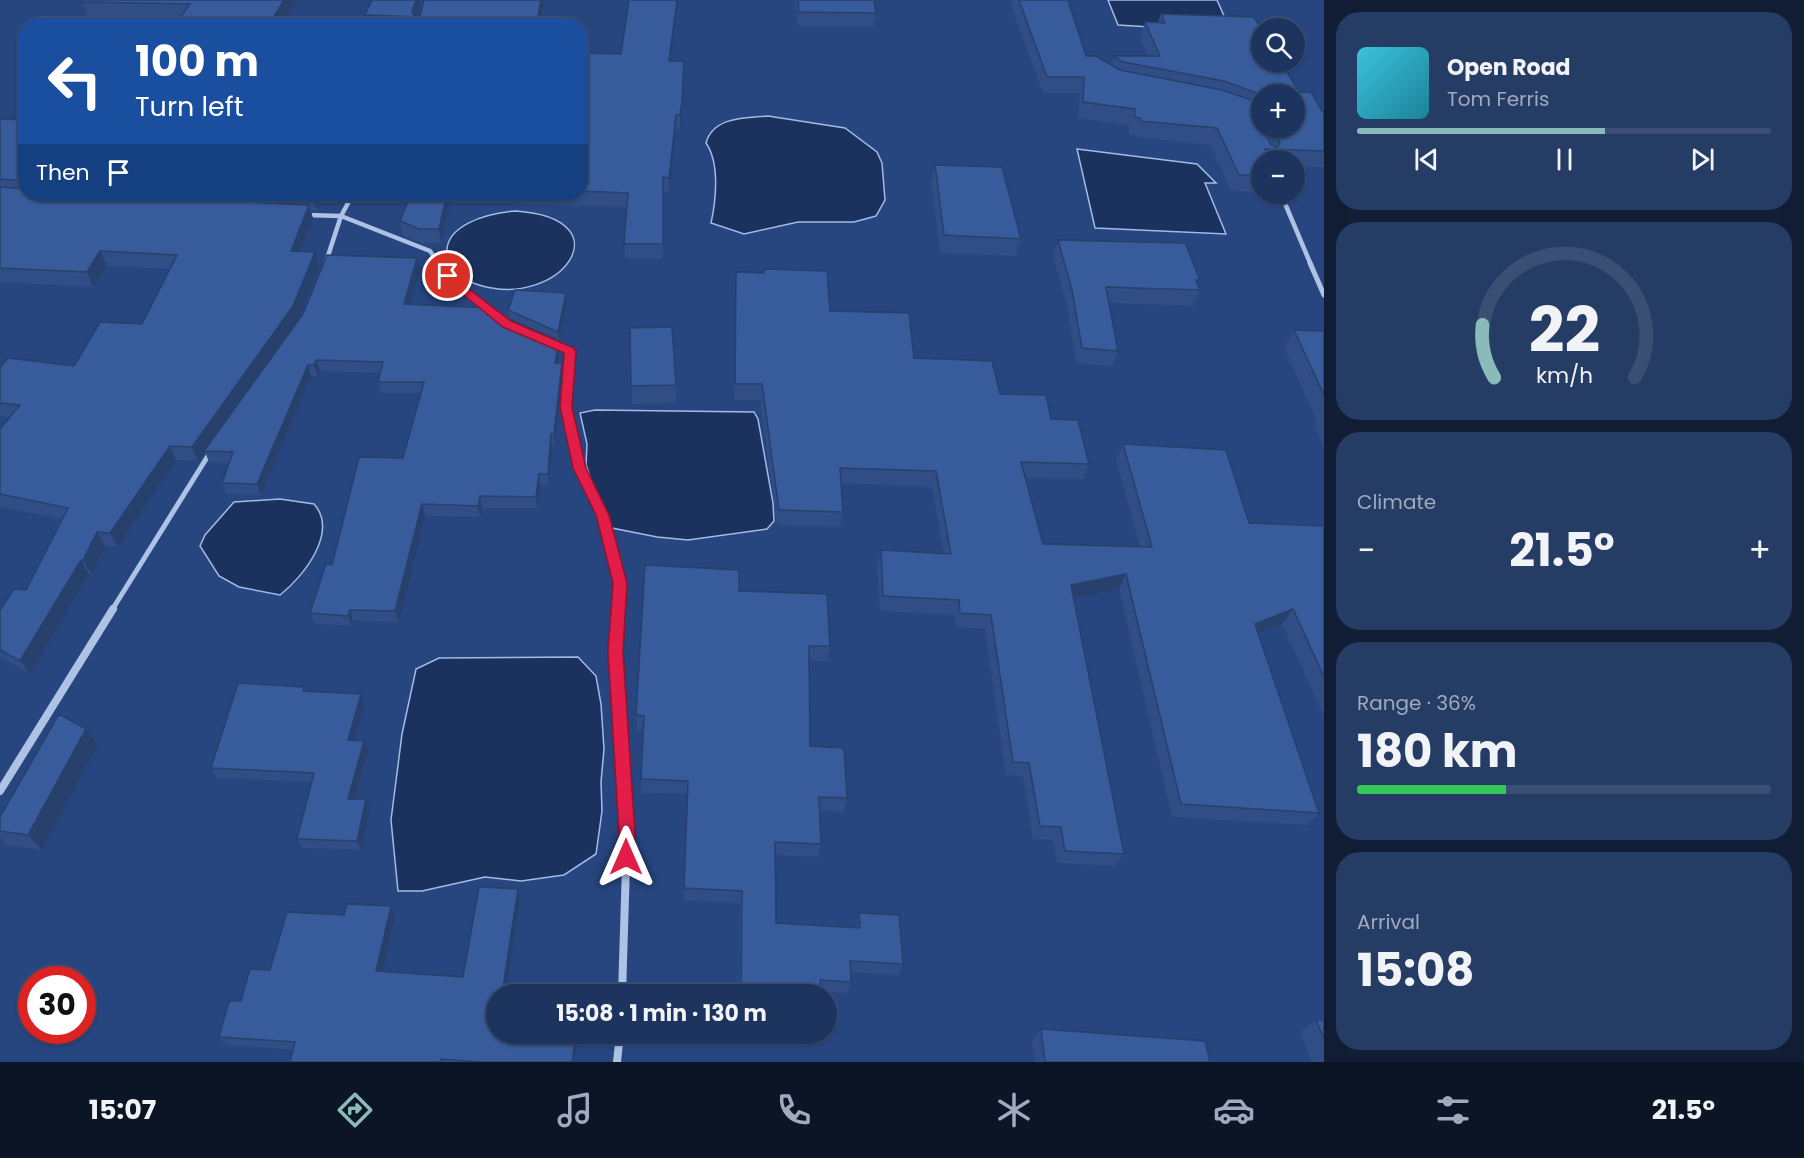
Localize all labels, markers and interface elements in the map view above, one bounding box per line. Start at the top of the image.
map controls [1251,18,1305,204]
button: search [1251,18,1305,72]
text: 100 m [135,32,259,91]
icon: left [36,42,114,120]
text: Open Road [1447,52,1571,83]
button: + [1251,84,1305,138]
text: Tom Ferris [1447,85,1549,113]
text: Turn left [135,88,244,125]
icon: previous [1410,143,1443,176]
icon: pause [1548,143,1581,176]
icon: next [1686,143,1719,176]
button: − [1251,150,1305,204]
icon: arrive [102,156,135,189]
text: Then [36,157,90,188]
pin [422,250,473,301]
icon: arrive [431,259,464,292]
text: 22 [1528,286,1600,374]
text: km/h [1535,360,1593,391]
text: Climate [1357,488,1436,516]
text: 21.5° [1509,519,1615,582]
text: − [1357,527,1375,574]
text: + [1748,527,1771,574]
text: Range · 36% [1357,689,1476,717]
text: 180 km [1357,720,1517,783]
position arrow [594,825,658,889]
text: Arrival [1357,908,1420,936]
text: 15:08 [1357,939,1474,1002]
speed limit sign: 30 [18,966,96,1044]
text: 15:08 · 1 min · 130 m [556,998,767,1029]
icon: directions [334,1089,376,1131]
icon: music [554,1089,596,1131]
icon: phone [773,1089,815,1131]
icon: climate [993,1089,1035,1131]
icon: car [1213,1089,1255,1131]
icon: filters [1432,1089,1474,1131]
text: 15:07 [89,1091,156,1128]
text: 21.5° [1652,1091,1715,1128]

